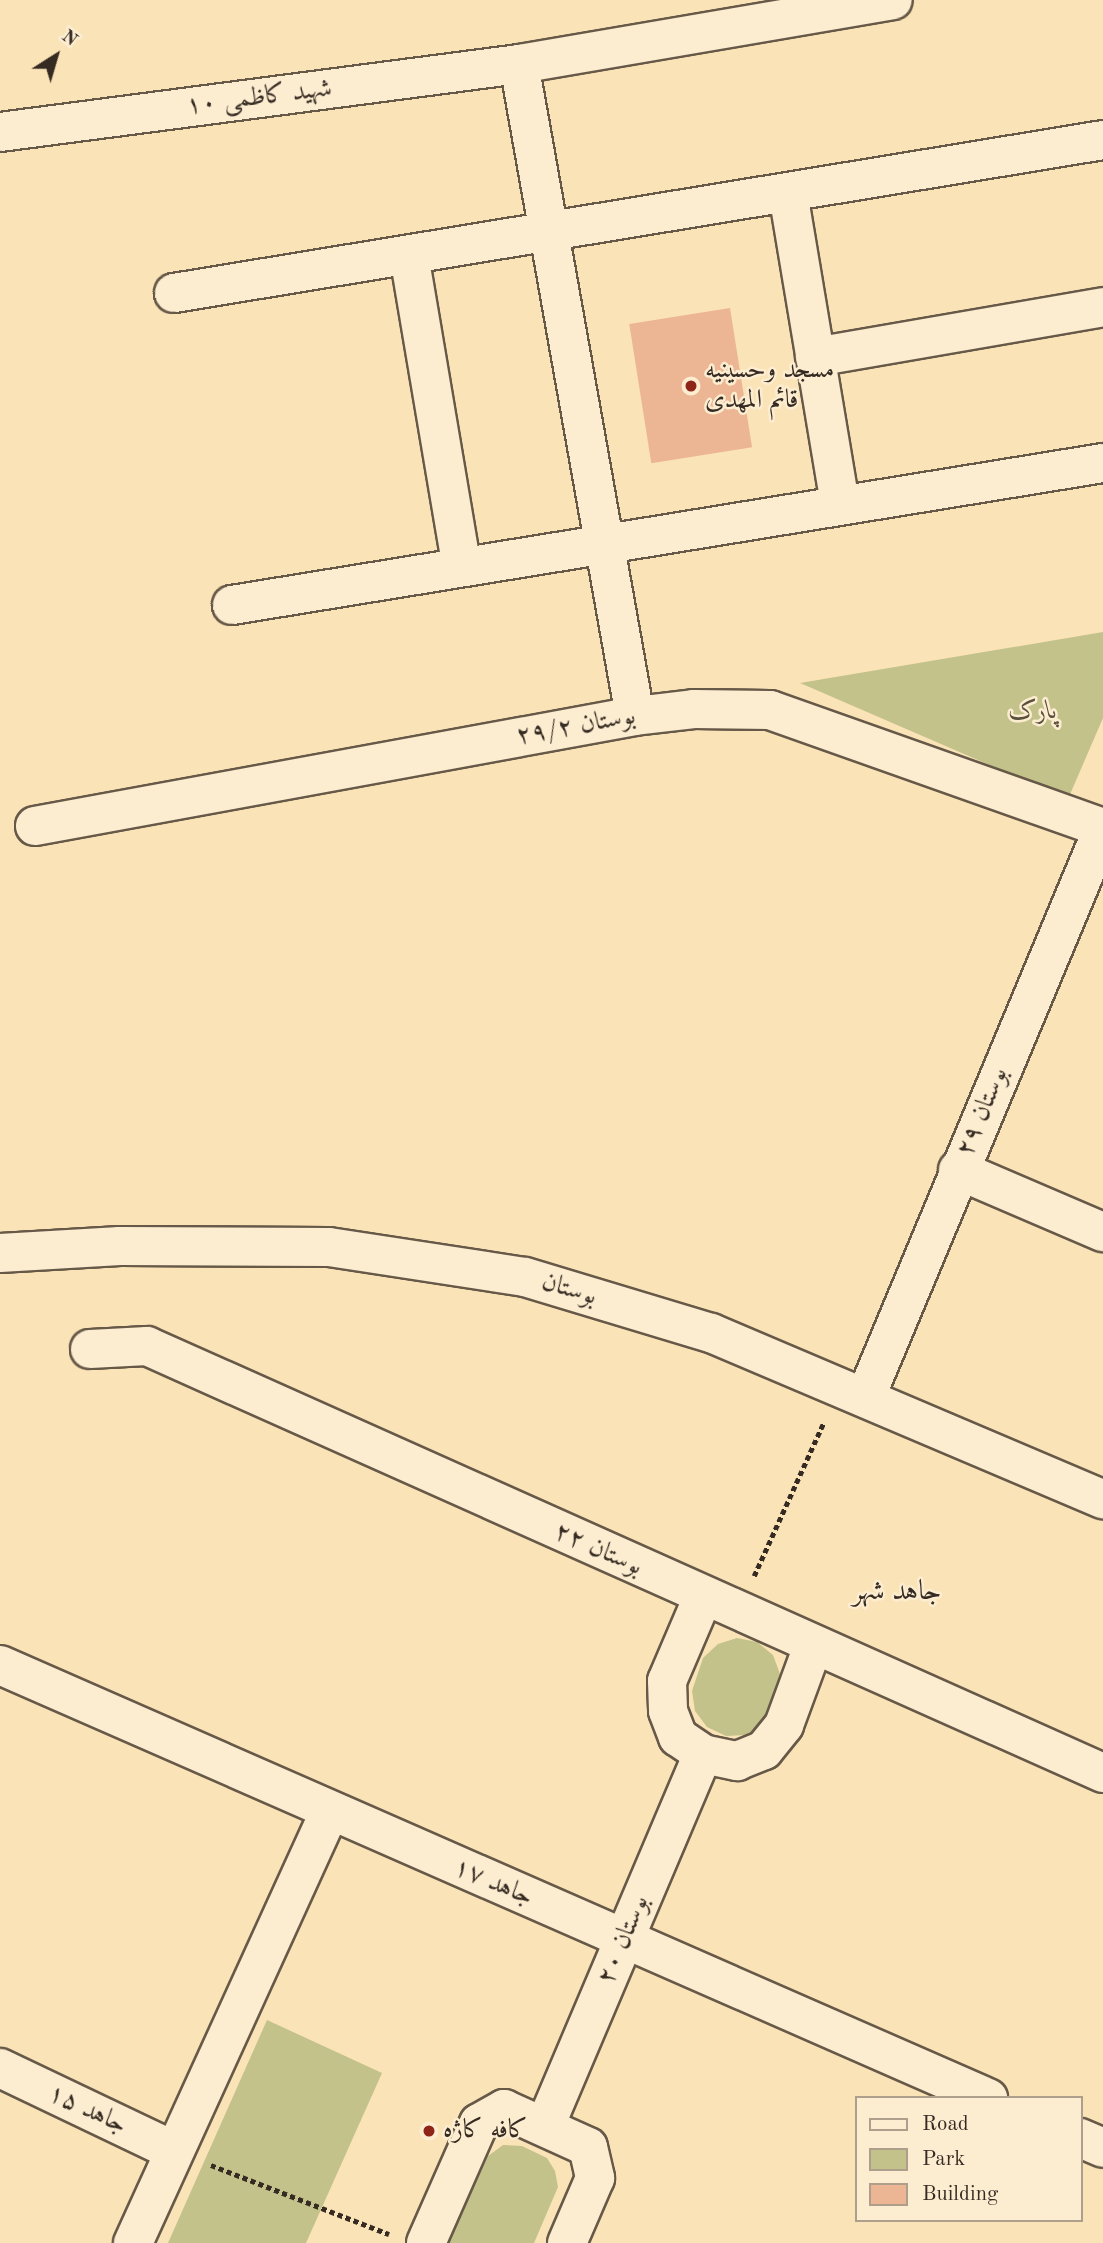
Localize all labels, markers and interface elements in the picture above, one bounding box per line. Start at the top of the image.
north arrow [21,21,91,91]
text: N [57,27,80,51]
street label: شهید کاظمی ۱۰ [184,74,334,122]
place label: مسجد وحسینیه قائم المهدی [705,355,834,416]
marker: مسجد وحسینیه قائم المهدی [683,378,699,394]
park label: پارک [1009,696,1057,728]
street label: بوستان ۲۹/۲ [514,701,638,753]
street label: بوستان ۲۹ [950,1063,1016,1161]
street label: بوستان [538,1267,600,1313]
street label: بوستان ۲۲ [549,1517,647,1583]
district label: جاهد شهر [852,1575,942,1609]
street label: جاهد ۱۷ [449,1852,537,1914]
street label: بوستان ۲۰ [591,1891,657,1989]
street label: جاهد ۱۵ [43,2078,131,2142]
legend [855,2096,1082,2222]
text: Road [922,2114,969,2135]
place label: کافه کاژه [443,2115,528,2147]
marker: کافه کاژه [421,2123,437,2139]
text: Park [922,2149,965,2170]
text: Building [922,2184,998,2205]

